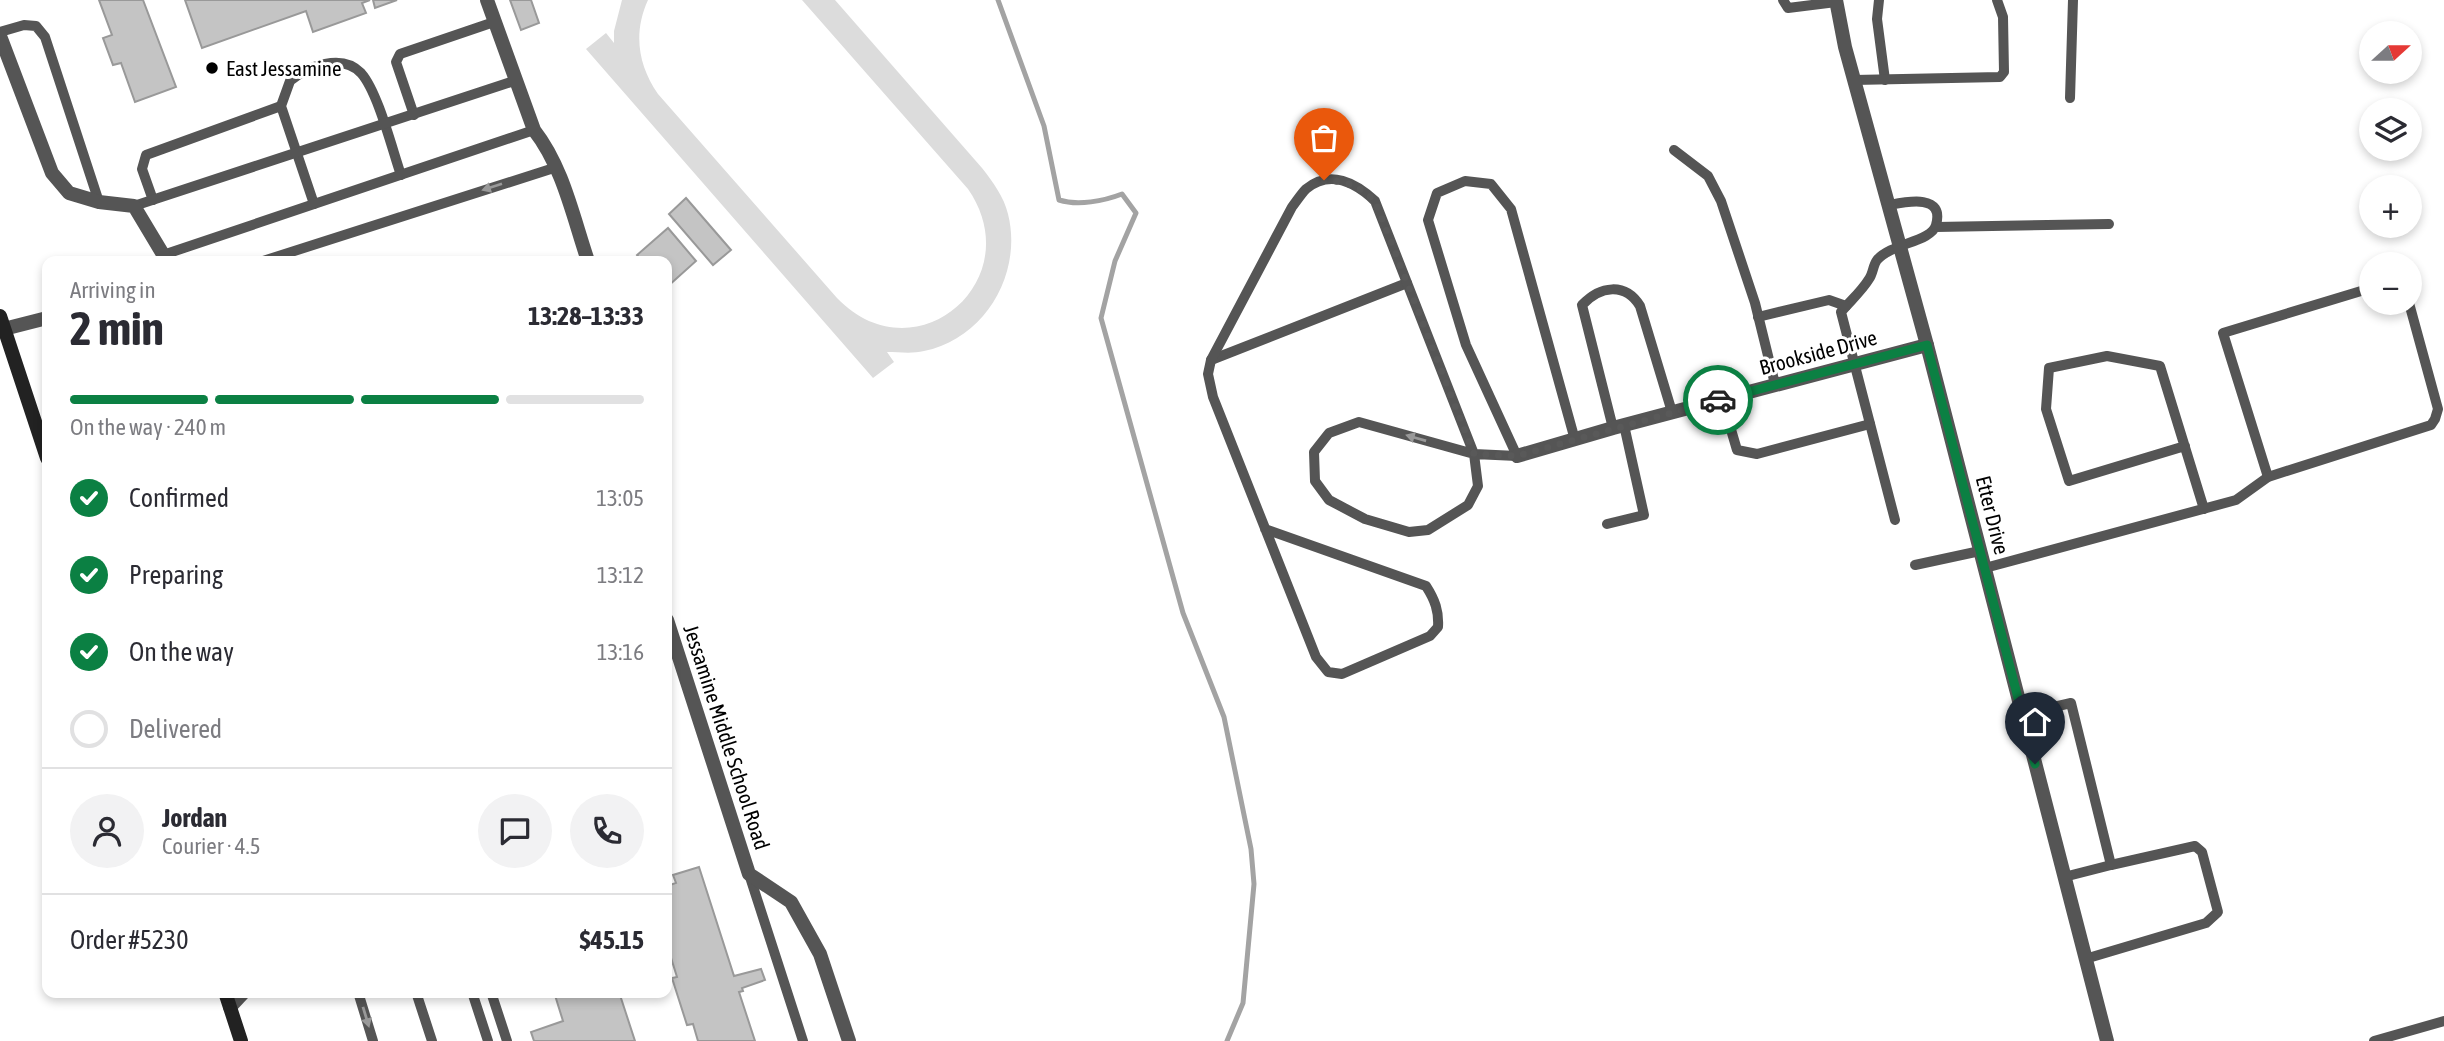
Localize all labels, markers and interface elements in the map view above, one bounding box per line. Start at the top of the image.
north arrow [2359,21,2422,84]
map controls [2359,21,2422,315]
place label: East Jessamine [226,56,342,80]
marker: East Jessamine [204,60,220,76]
button: layers [2359,98,2422,161]
pin [1294,108,1354,180]
icon: bag [1305,119,1343,157]
button: + [2359,175,2422,238]
one-way arrow [481,183,502,193]
button: − [2359,252,2422,315]
text: Arriving in [70,277,156,303]
text: 13:28–13:33 [528,301,644,331]
text: 2 min [70,302,164,355]
street label: Brookside Drive [1757,325,1879,379]
courier [1683,365,1753,435]
icon: car [1699,381,1737,419]
text: On the way · 240 m [70,414,226,440]
one-way arrow [1406,432,1427,442]
street label: Etter Drive [1972,473,2014,557]
icon: check [70,479,108,517]
text: Confirmed [129,483,229,513]
text: 13:05 [596,485,644,511]
icon: check [70,556,108,594]
text: Preparing [129,560,223,590]
text: 13:12 [597,562,644,588]
street label: Jessamine Middle School Road [679,622,775,852]
icon: check [70,633,108,671]
text: On the way [129,637,234,667]
text: 13:16 [597,639,644,665]
pin [2005,692,2065,764]
icon: home [2016,703,2054,741]
text: Delivered [129,714,222,744]
button: person [70,794,144,868]
button: chat [478,794,552,868]
button: phone [570,794,644,868]
text: Jordan [162,803,227,833]
text: Courier · 4.5 [162,833,261,859]
text: Order #5230 [70,925,189,955]
text: $45.15 [580,925,644,955]
one-way arrow [361,1006,372,1027]

